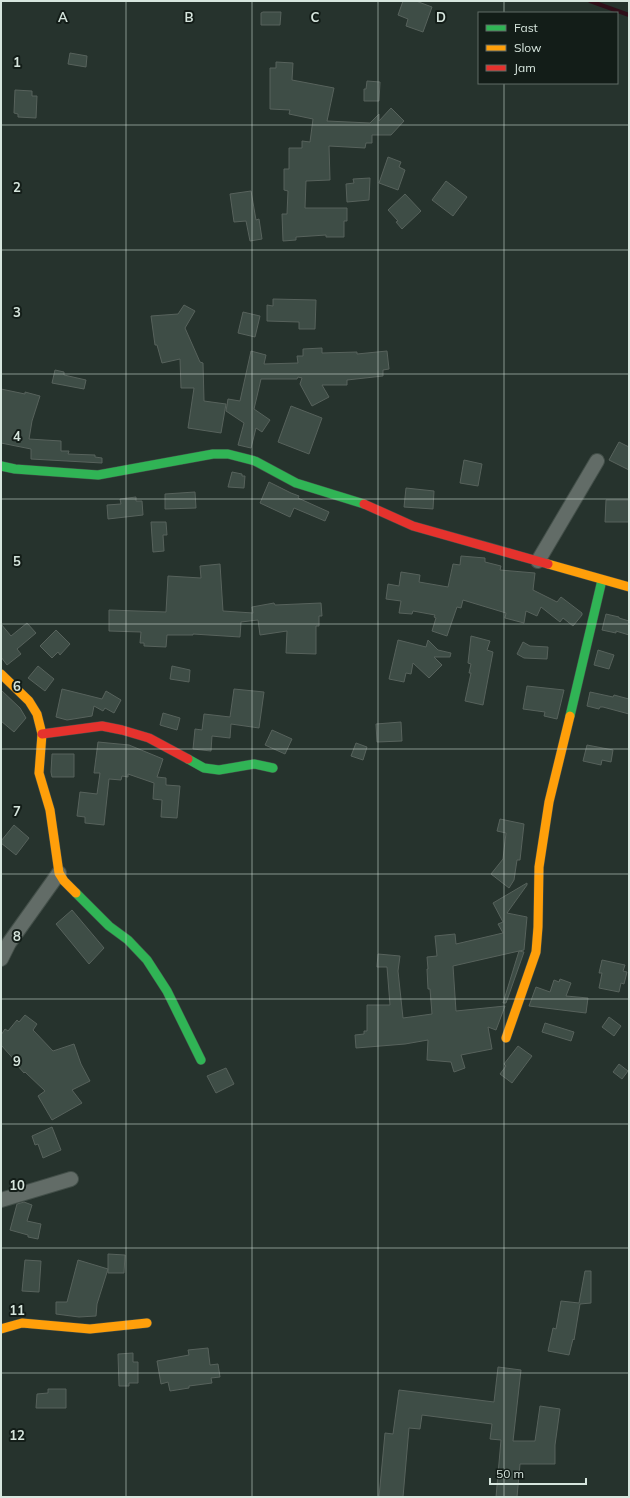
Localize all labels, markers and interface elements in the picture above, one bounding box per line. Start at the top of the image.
text: A [58,9,68,25]
text: B [185,9,194,25]
text: C [311,9,320,25]
text: D [436,9,446,25]
legend [478,12,618,84]
text: Fast [514,20,538,35]
text: Slow [514,40,542,55]
text: 1 [13,54,21,70]
text: Jam [514,60,536,75]
text: 2 [13,179,21,195]
text: 3 [13,304,21,320]
text: 4 [13,428,21,444]
text: 5 [13,553,21,569]
text: 6 [13,678,21,694]
text: 7 [13,803,21,819]
text: 8 [13,928,21,944]
text: 9 [13,1053,21,1069]
text: 10 [9,1177,25,1193]
text: 11 [9,1302,25,1318]
text: 12 [9,1427,25,1443]
scale bar [490,1460,586,1486]
text: 50 m [496,1466,524,1481]

